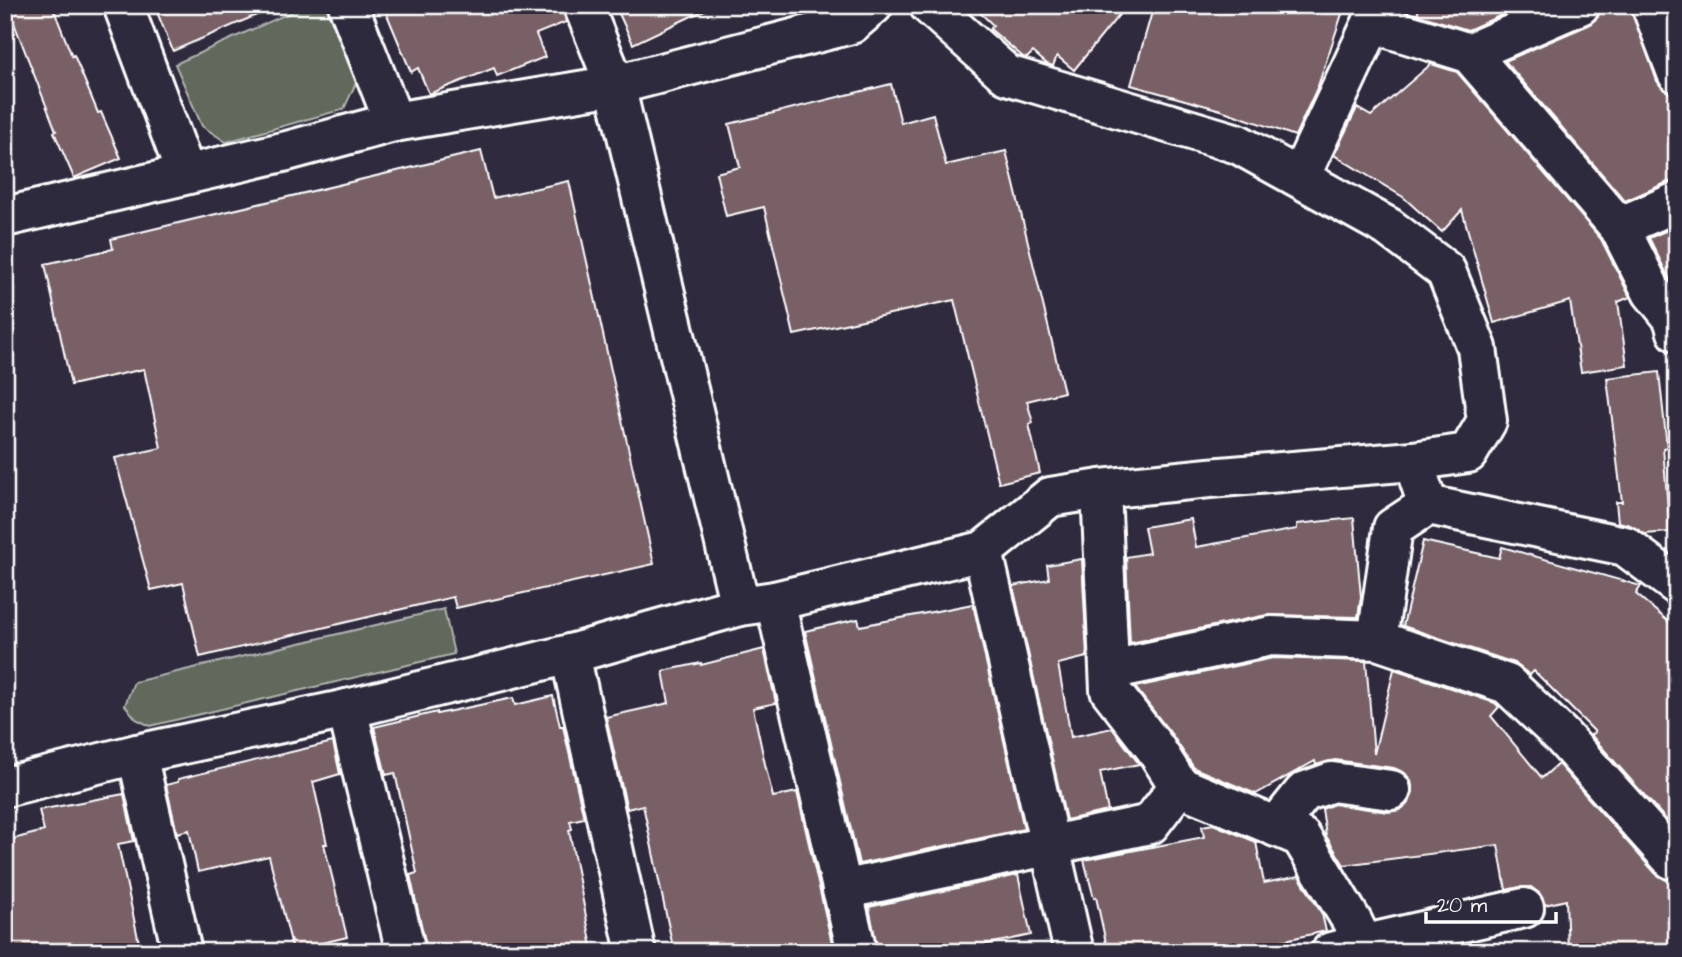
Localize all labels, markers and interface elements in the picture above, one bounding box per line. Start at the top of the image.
scale bar [1426,880,1556,924]
text: 20 m [1437,891,1488,920]

